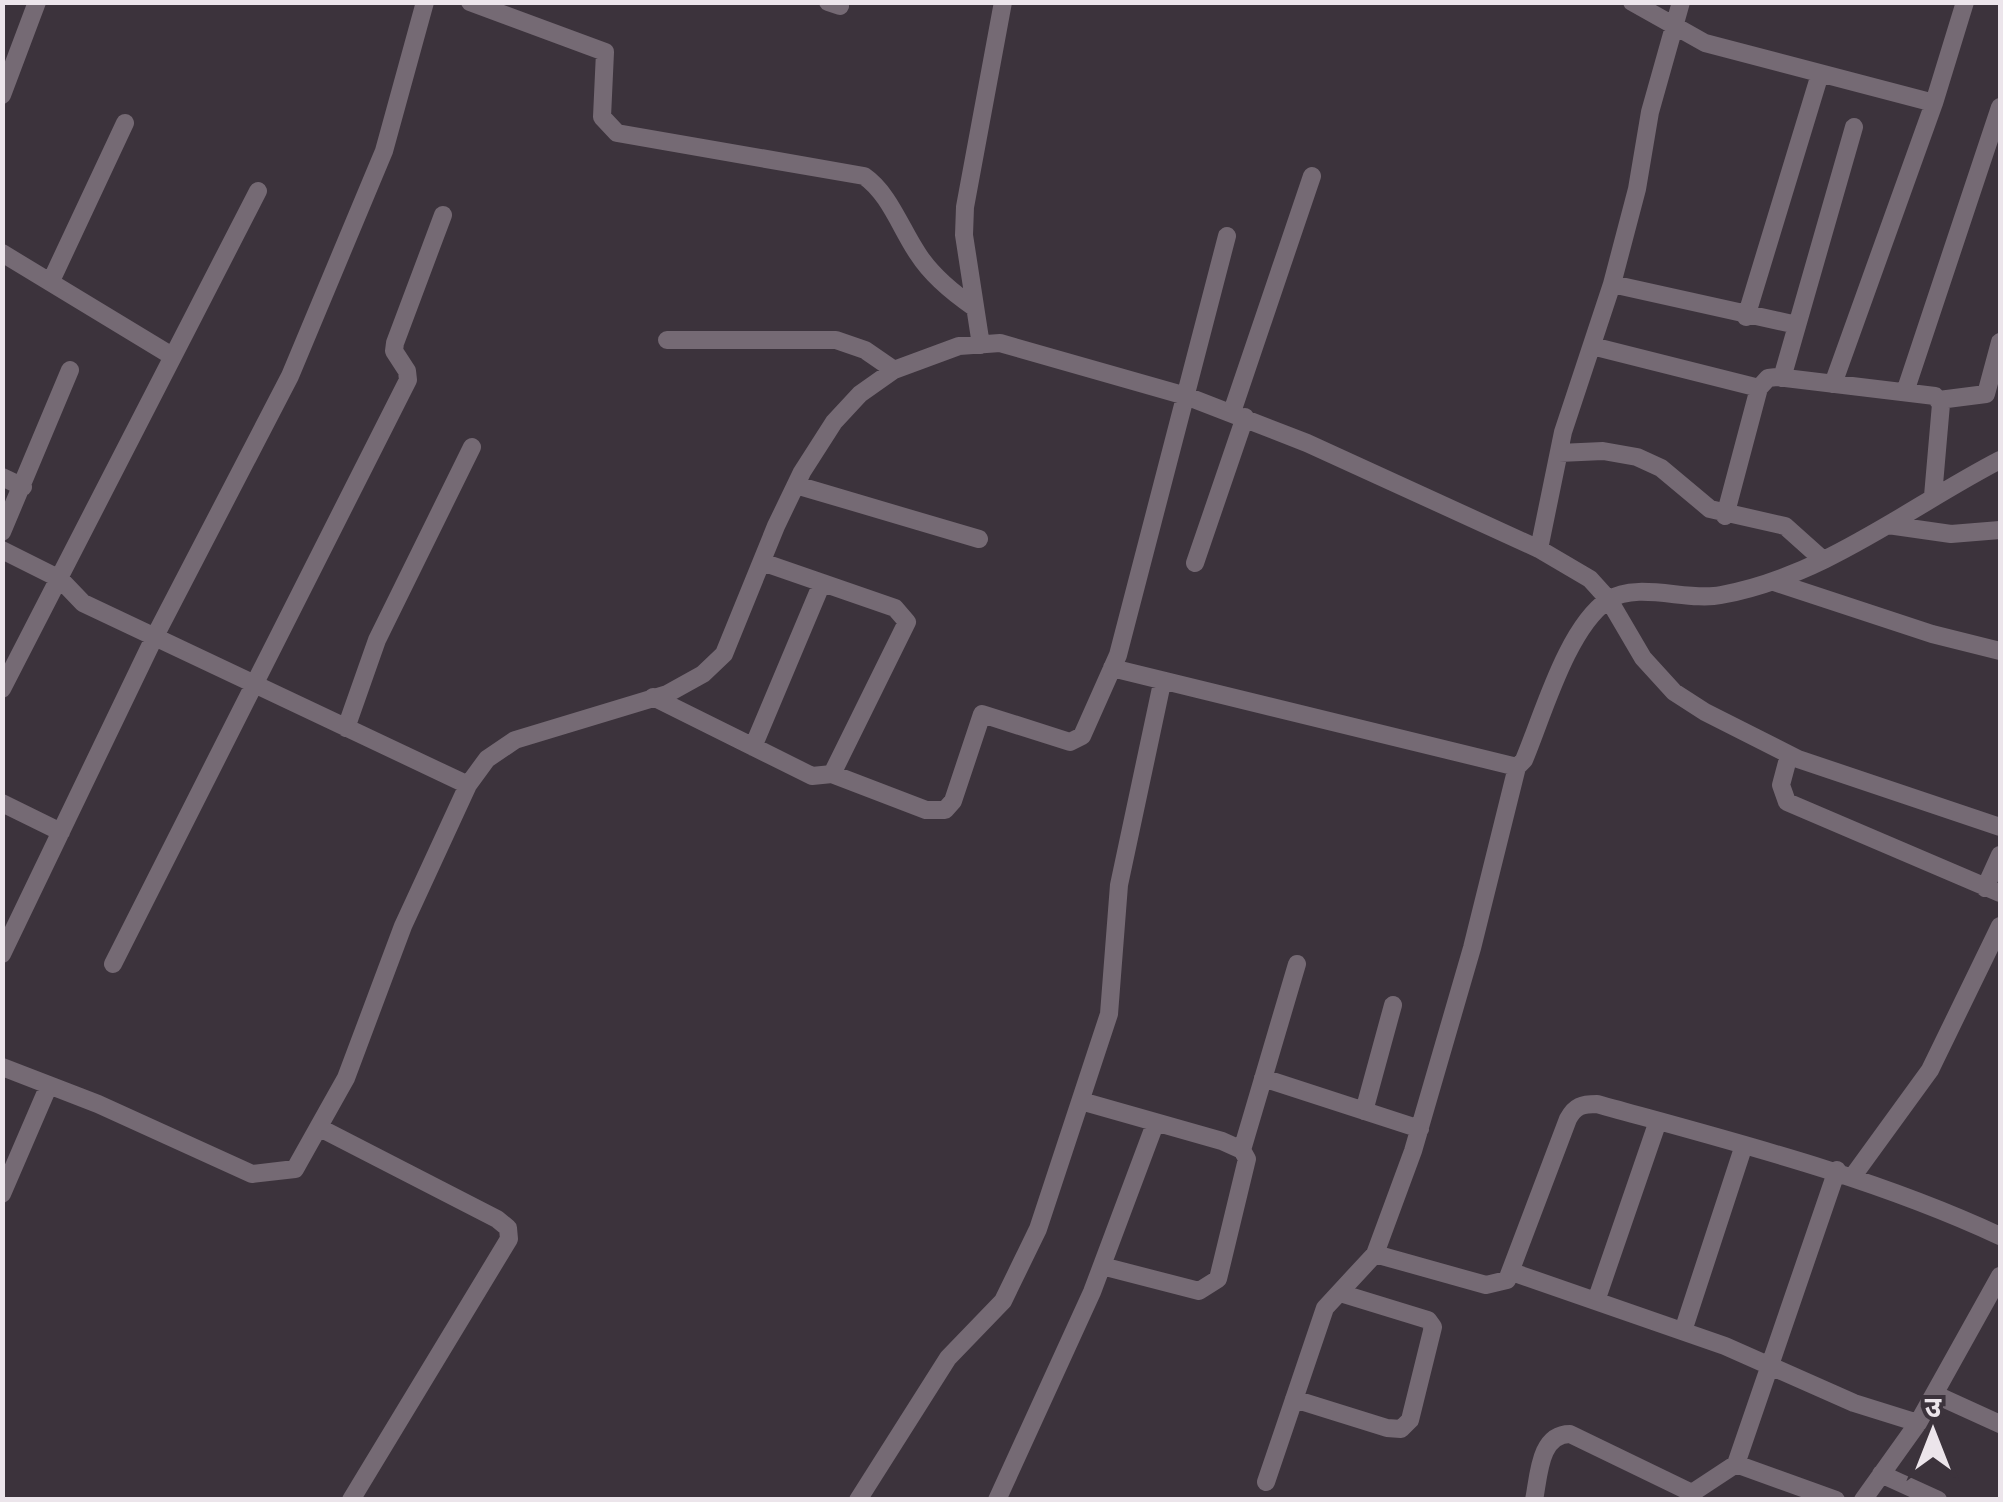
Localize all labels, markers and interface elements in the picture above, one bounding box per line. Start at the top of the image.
north arrow [1883,1382,1983,1482]
text: उ [1925,1392,1942,1428]

